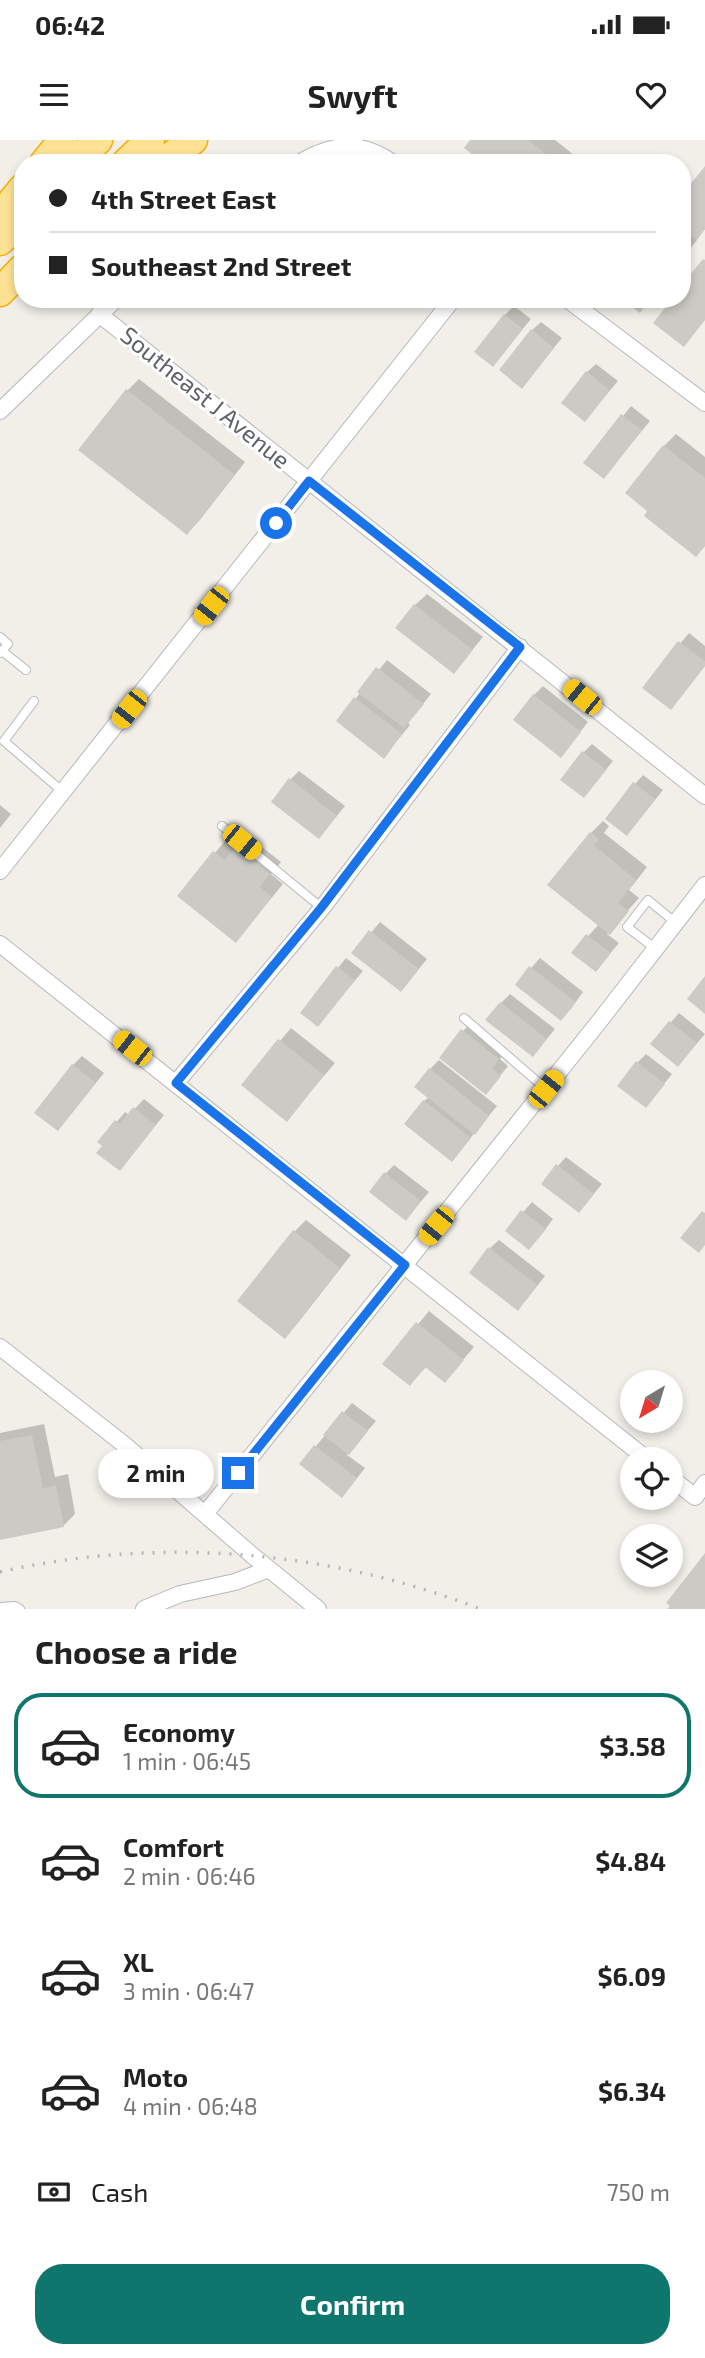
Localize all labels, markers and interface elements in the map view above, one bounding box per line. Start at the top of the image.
text: 06:42 [35,9,105,40]
icon: menu [35,76,73,114]
text: Swyft [307,76,398,114]
icon: heart [632,76,670,114]
text: 4th Street East [91,183,276,214]
text: Southeast 2nd Street [91,250,351,281]
street label: Southeast J Avenue [115,320,296,474]
route start [260,507,292,539]
car [190,583,233,629]
car [560,676,605,718]
car [108,686,151,732]
car [220,821,265,863]
car [109,1027,156,1069]
car [525,1066,568,1112]
car [415,1203,458,1249]
north arrow [620,1370,682,1433]
map controls [620,1370,683,1587]
button: locate [620,1447,683,1510]
callout: 2 min [98,1448,214,1498]
route end [222,1457,254,1489]
text: 2 min [127,1459,185,1487]
button: layers [620,1524,683,1587]
text: Choose a ride [35,1632,238,1670]
icon: car [39,1714,102,1777]
text: Economy [123,1716,235,1747]
text: $3.58 [599,1730,666,1761]
text: 1 min · 06:45 [123,1747,251,1775]
icon: car [39,1829,102,1892]
text: Comfort [123,1831,224,1862]
text: $4.84 [595,1845,666,1876]
text: 2 min · 06:46 [123,1862,256,1890]
icon: car [39,1944,102,2007]
text: XL [123,1946,154,1977]
text: $6.09 [597,1960,666,1991]
text: 3 min · 06:47 [123,1977,254,2005]
icon: car [39,2059,102,2122]
text: Moto [123,2061,188,2092]
text: $6.34 [598,2075,666,2106]
text: 4 min · 06:48 [123,2092,258,2120]
icon: cash [35,2173,73,2211]
text: Cash [91,2176,148,2207]
text: 750 m [607,2178,670,2206]
button: Confirm [35,2264,670,2344]

